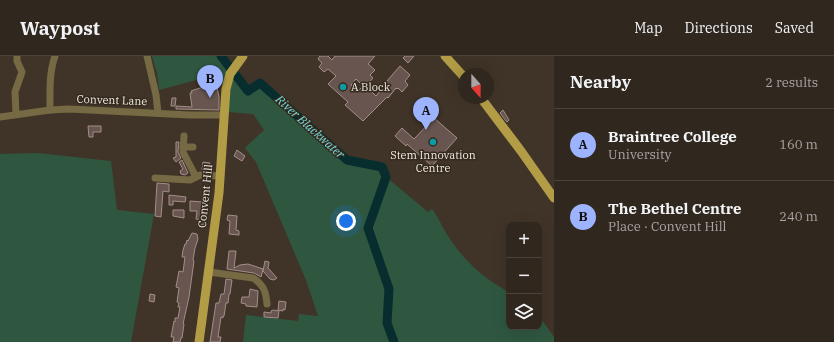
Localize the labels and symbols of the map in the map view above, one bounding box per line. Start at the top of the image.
pin: B [197,65,223,98]
north arrow [458,68,494,104]
place label: A Block [351,80,391,94]
marker: A Block [338,82,348,92]
water label: River Blackwater [272,91,349,162]
street label: Convent Lane [76,92,148,108]
pin: A [413,97,439,130]
marker: Stem Innovation Centre [428,137,438,147]
place label: Stem Innovation Centre [390,148,476,175]
street label: Convent Hill [195,163,215,229]
your location [336,211,356,231]

